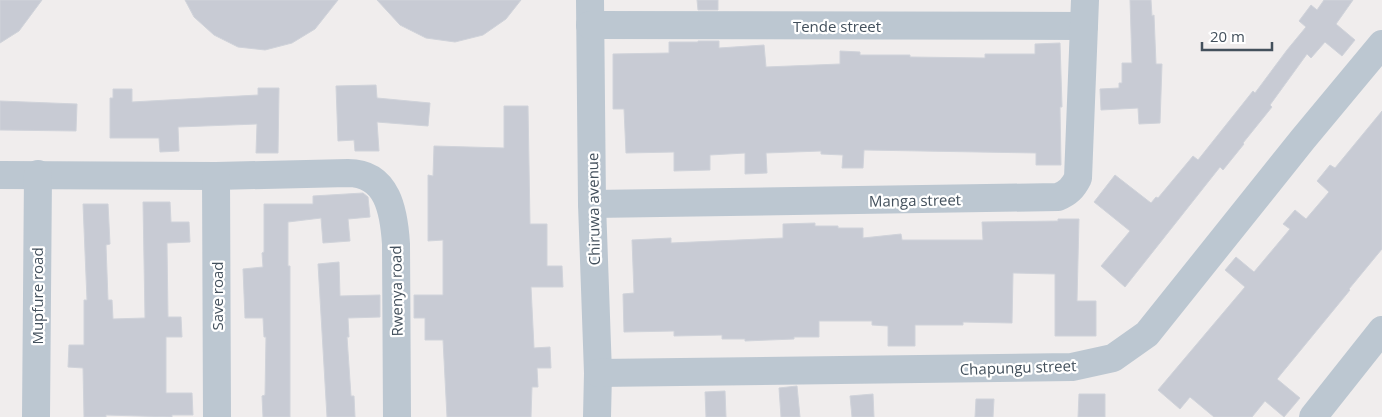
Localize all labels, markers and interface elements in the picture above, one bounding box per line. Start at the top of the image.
street label: Tende street [793,16,881,36]
scale bar [1202,20,1272,52]
text: 20 m [1210,26,1245,46]
street label: Chiruwa avenue [582,152,604,266]
street label: Manga street [869,189,961,211]
street label: Rwenya road [385,245,407,337]
street label: Mupfure road [27,247,47,345]
street label: Save road [207,261,227,331]
street label: Chapungu street [959,355,1077,379]

